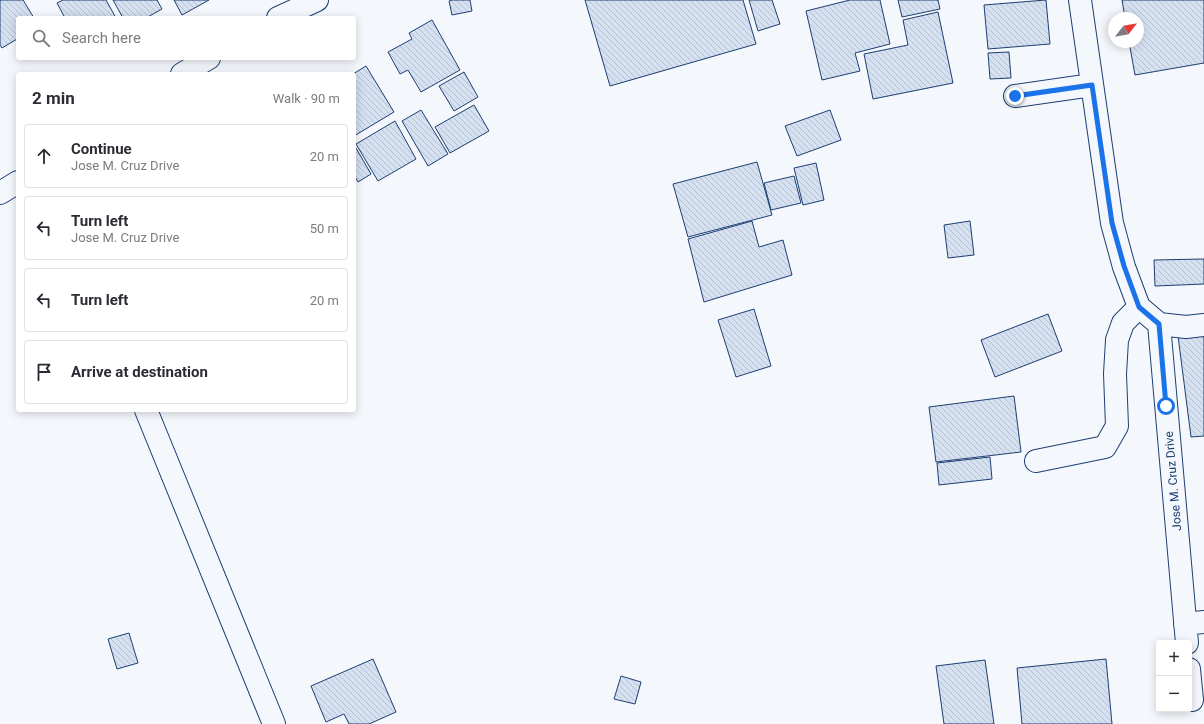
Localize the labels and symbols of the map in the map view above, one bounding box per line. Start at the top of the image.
north arrow [1108,12,1144,48]
route end [1006,87,1024,105]
route start [1157,397,1175,415]
street label: Jose M. Cruz Drive [1162,431,1184,531]

